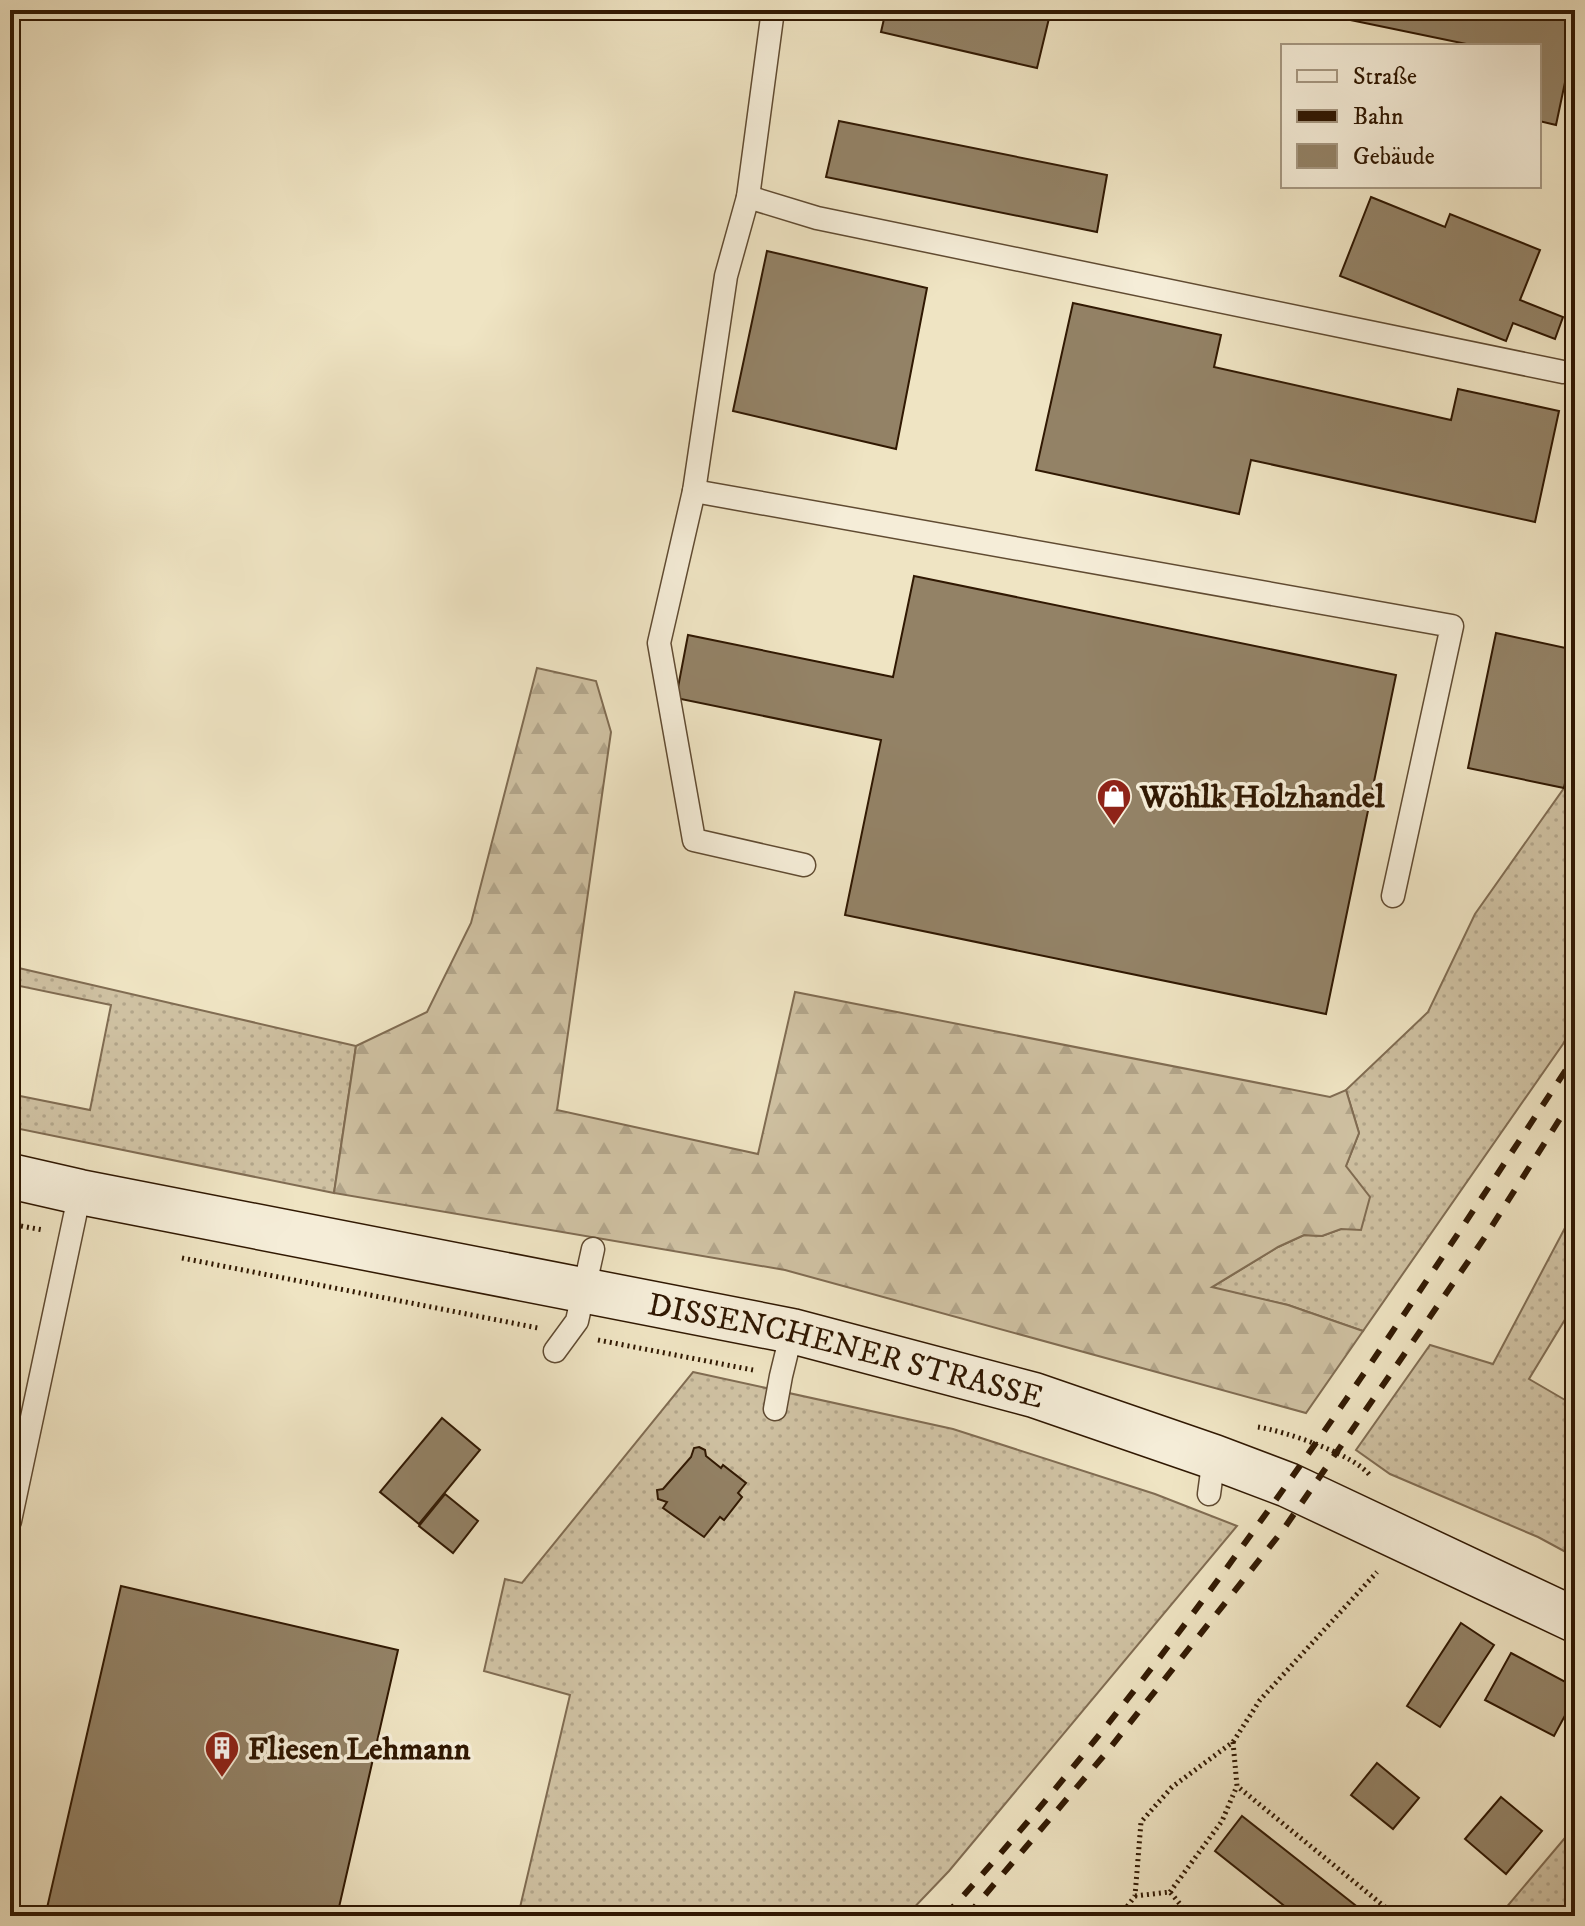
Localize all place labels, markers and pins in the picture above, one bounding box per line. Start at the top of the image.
shop icon: Wöhlk Holzhandel [1095,777,1133,827]
place label: Wöhlk Holzhandel [1139,778,1385,818]
building icon: Fliesen Lehmann [203,1729,241,1779]
place label: Fliesen Lehmann [248,1730,471,1770]

